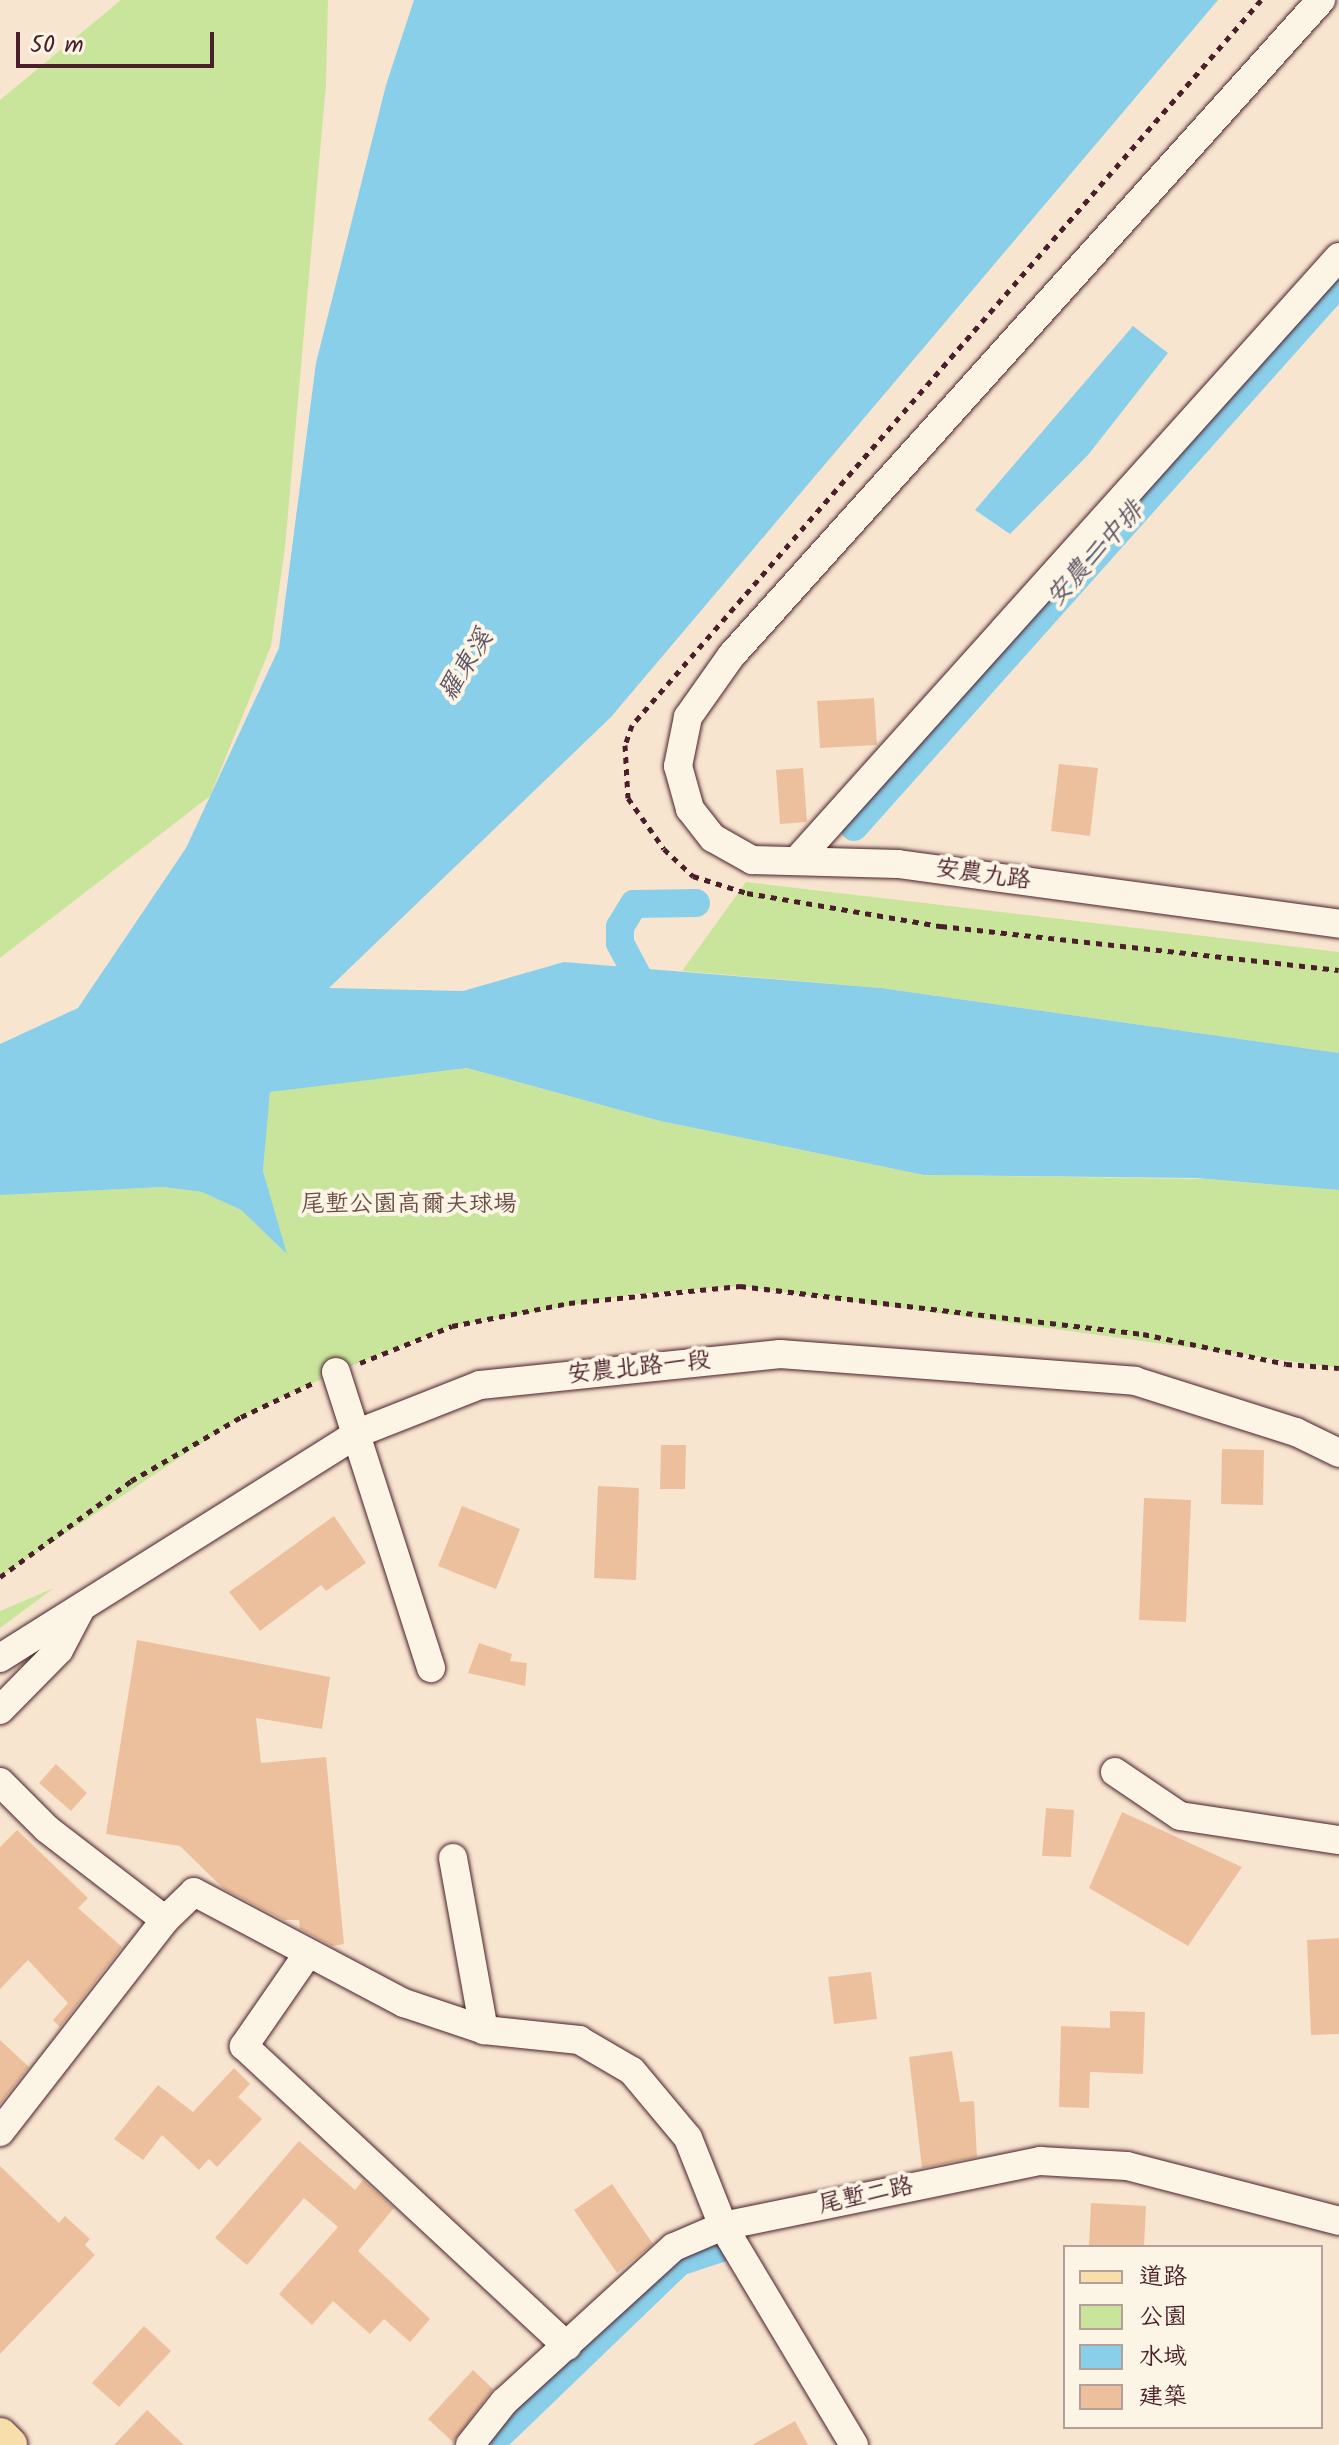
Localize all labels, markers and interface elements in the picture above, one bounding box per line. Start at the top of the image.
scale bar [20,16,218,66]
text: 50 m [30,26,84,65]
water label: 安農二中排 [1041,496,1151,614]
water label: 羅東溪 [433,625,501,707]
street label: 安農九路 [933,854,1033,896]
park label: 尾塹公園高爾夫球場 [301,1191,517,1219]
street label: 安農北路一段 [566,1346,712,1390]
street label: 尾塹二路 [816,2172,916,2220]
legend [1063,2245,1323,2429]
text: 道路 [1139,2258,1187,2297]
text: 公園 [1139,2298,1187,2337]
text: 水域 [1139,2338,1187,2377]
text: 建築 [1139,2378,1187,2417]

